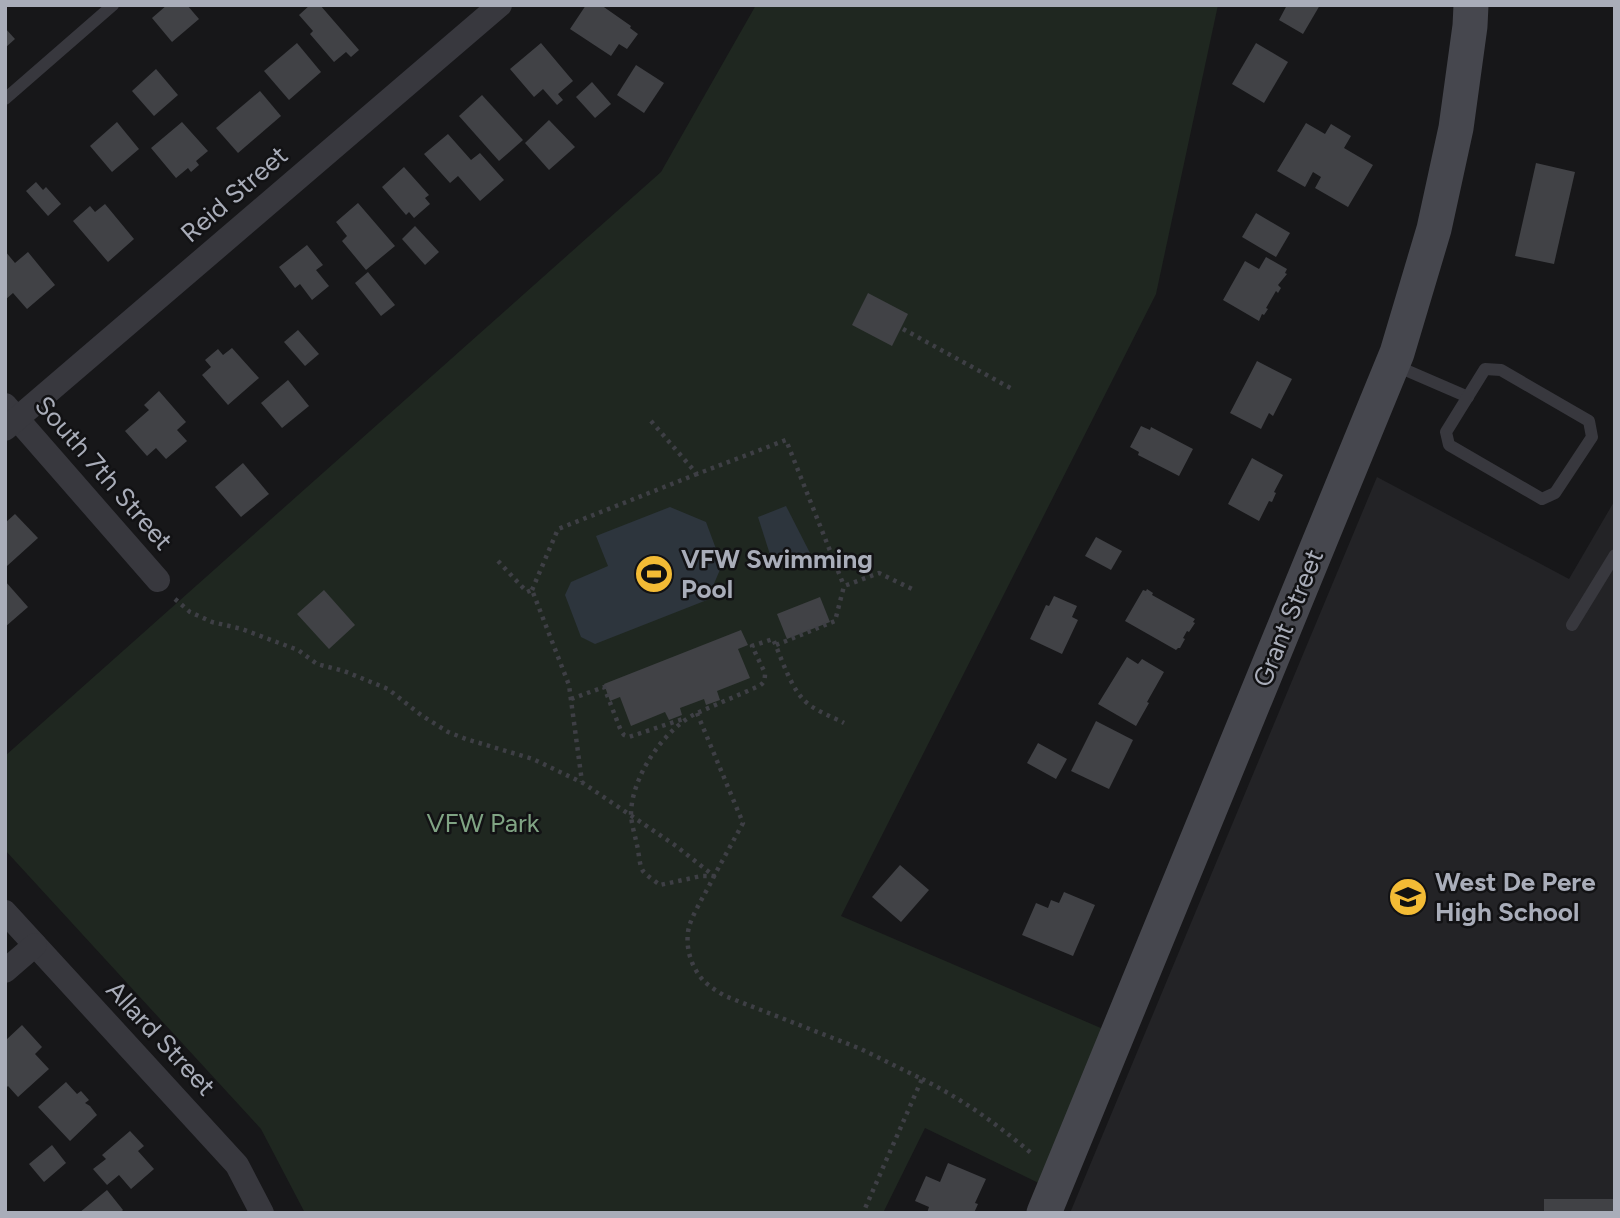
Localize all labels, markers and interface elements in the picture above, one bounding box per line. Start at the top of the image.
street label: Reid Street [174,139,294,249]
street label: South 7th Street [28,389,180,557]
place label: VFW Swimming Pool [681,543,873,605]
street label: Grant Street [1246,544,1330,691]
sports icon: VFW Swimming Pool [633,553,675,595]
park label: VFW Park [427,807,540,839]
place label: West De Pere High School [1435,866,1596,928]
school or university icon: West De Pere High School [1387,876,1429,918]
street label: Allard Street [100,974,222,1102]

